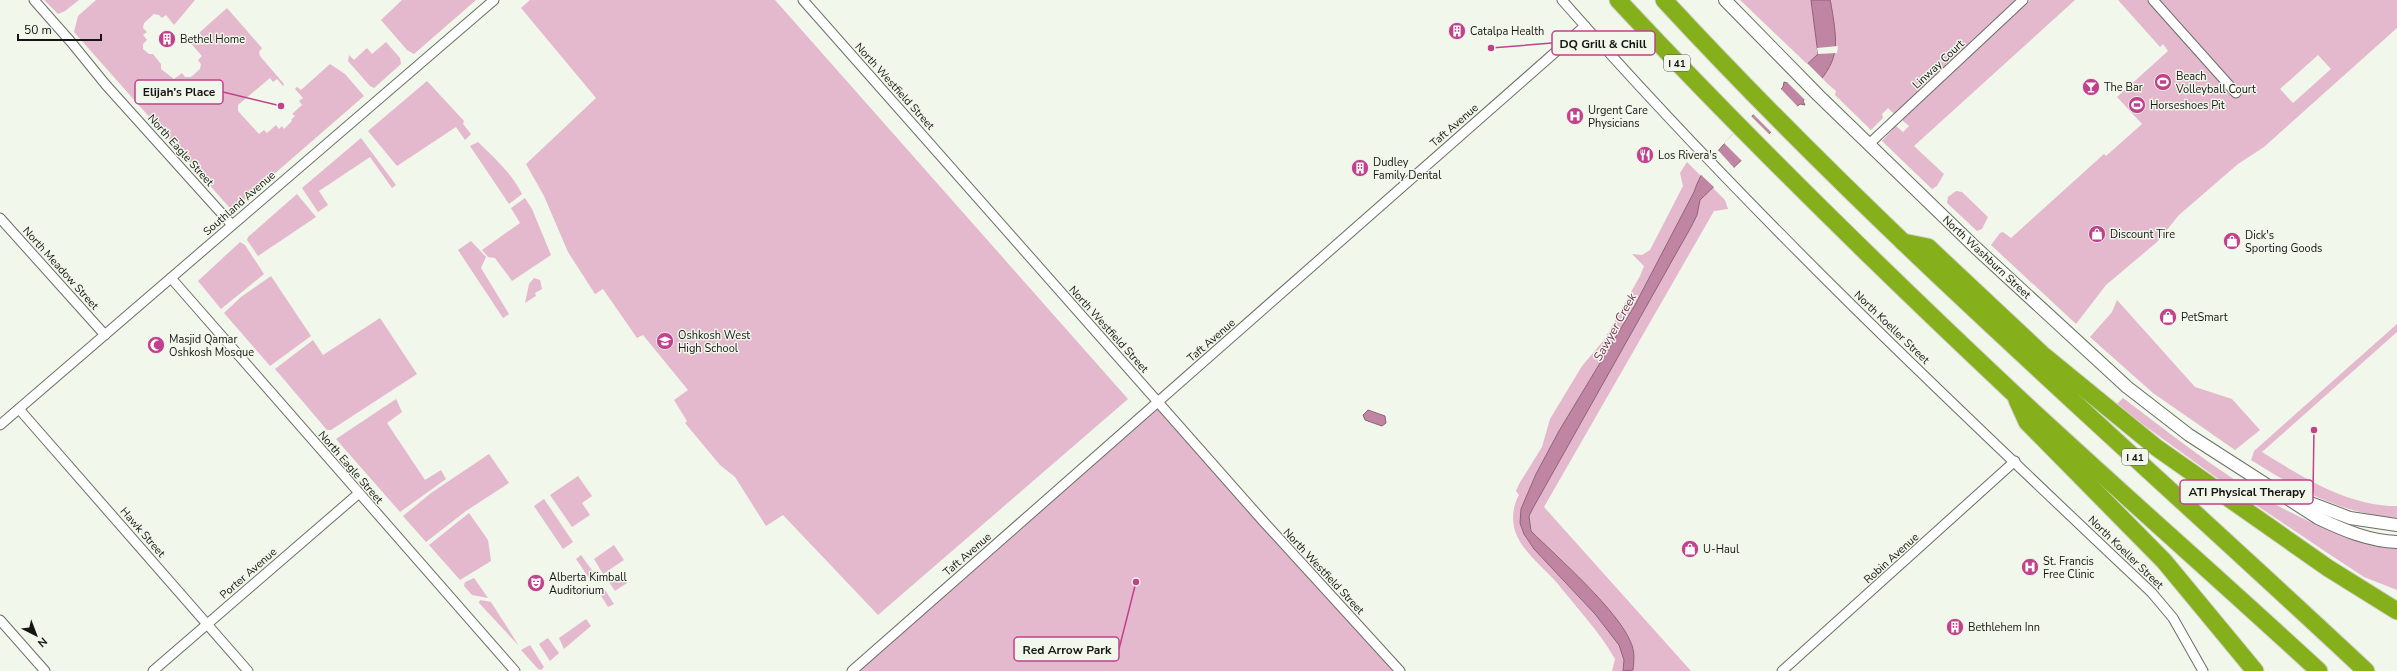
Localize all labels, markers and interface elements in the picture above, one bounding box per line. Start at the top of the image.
scale bar [18,16,101,42]
building icon: Catalpa Health [1447,21,1467,41]
text: 50 m [24,22,52,38]
place label: Catalpa Health [1470,24,1544,39]
building icon: Bethel Home [157,29,177,49]
callout: DQ Grill & Chill [1552,31,1655,55]
place label: Bethel Home [180,32,245,47]
text: DQ Grill & Chill [1559,36,1647,52]
street label: Linway Court [1909,36,1968,92]
street label: North Westfield Street [851,40,938,133]
road number: I 41 [1664,55,1690,71]
place label: Beach Volleyball Court [2175,69,2256,97]
sports icon: Beach Volleyball Court [2153,72,2173,92]
bar icon: The Bar [2081,77,2101,97]
callout: Elijah’s Place [135,80,223,104]
place label: The Bar [2104,80,2143,95]
text: Elijah’s Place [143,84,216,100]
sports icon: Horseshoes Pit [2127,95,2147,115]
place label: Horseshoes Pit [2150,98,2225,113]
street label: Taft Avenue [1427,100,1482,150]
place label: Urgent Care Physicians [1588,103,1648,131]
hospital icon: Urgent Care Physicians [1565,106,1585,126]
street label: North Eagle Street [144,111,217,190]
restaurant icon: Los Rivera's [1635,145,1655,165]
place label: Los Rivera's [1658,148,1717,163]
place label: Dudley Family Dental [1373,155,1442,183]
building icon: Dudley Family Dental [1350,158,1370,178]
street label: Southland Avenue [200,168,279,239]
street label: North Washburn Street [1939,212,2034,302]
street label: North Meadow Street [19,224,102,313]
shop icon: Discount Tire [2087,224,2107,244]
place label: Discount Tire [2110,227,2175,242]
place label: Dick's Sporting Goods [2245,228,2322,256]
shop icon: Dick's Sporting Goods [2222,231,2242,251]
street label: North Westfield Street [1065,283,1152,376]
street label: North Koeller Street [1851,288,1933,367]
water label: Sawyer Creek [1590,289,1641,364]
shop icon: PetSmart [2158,307,2178,327]
place label: PetSmart [2181,310,2228,325]
street label: Taft Avenue [1184,315,1239,365]
place label: Oshkosh West High School [678,328,750,356]
school or university icon: Oshkosh West High School [655,331,675,351]
place label: Masjid Qamar Oshkosh Mosque [169,332,254,360]
mosque icon: Masjid Qamar Oshkosh Mosque [146,335,166,355]
street label: North Eagle Street [315,428,387,507]
road number: I 41 [2122,449,2148,465]
callout: ATI Physical Therapy [2180,480,2313,504]
text: ATI Physical Therapy [2189,484,2306,500]
street label: Hawk Street [117,504,169,561]
street label: North Koeller Street [2085,513,2167,592]
street label: North Westfield Street [1280,525,1368,618]
street label: Taft Avenue [940,529,995,579]
street label: Robin Avenue [1861,530,1922,587]
shop icon: U-Haul [1680,539,1700,559]
place label: U-Haul [1703,542,1740,557]
street label: Porter Avenue [217,544,280,602]
place label: St. Francis Free Clinic [2043,554,2094,582]
hospital icon: St. Francis Free Clinic [2020,557,2040,577]
place label: Alberta Kimball Auditorium [549,570,628,598]
theatre icon: Alberta Kimball Auditorium [526,573,546,593]
north arrow [16,615,56,655]
building icon: Bethlehem Inn [1945,617,1965,637]
place label: Bethlehem Inn [1968,620,2040,635]
text: N [34,634,50,650]
callout: Red Arrow Park [1014,637,1119,661]
text: Red Arrow Park [1023,642,1112,658]

